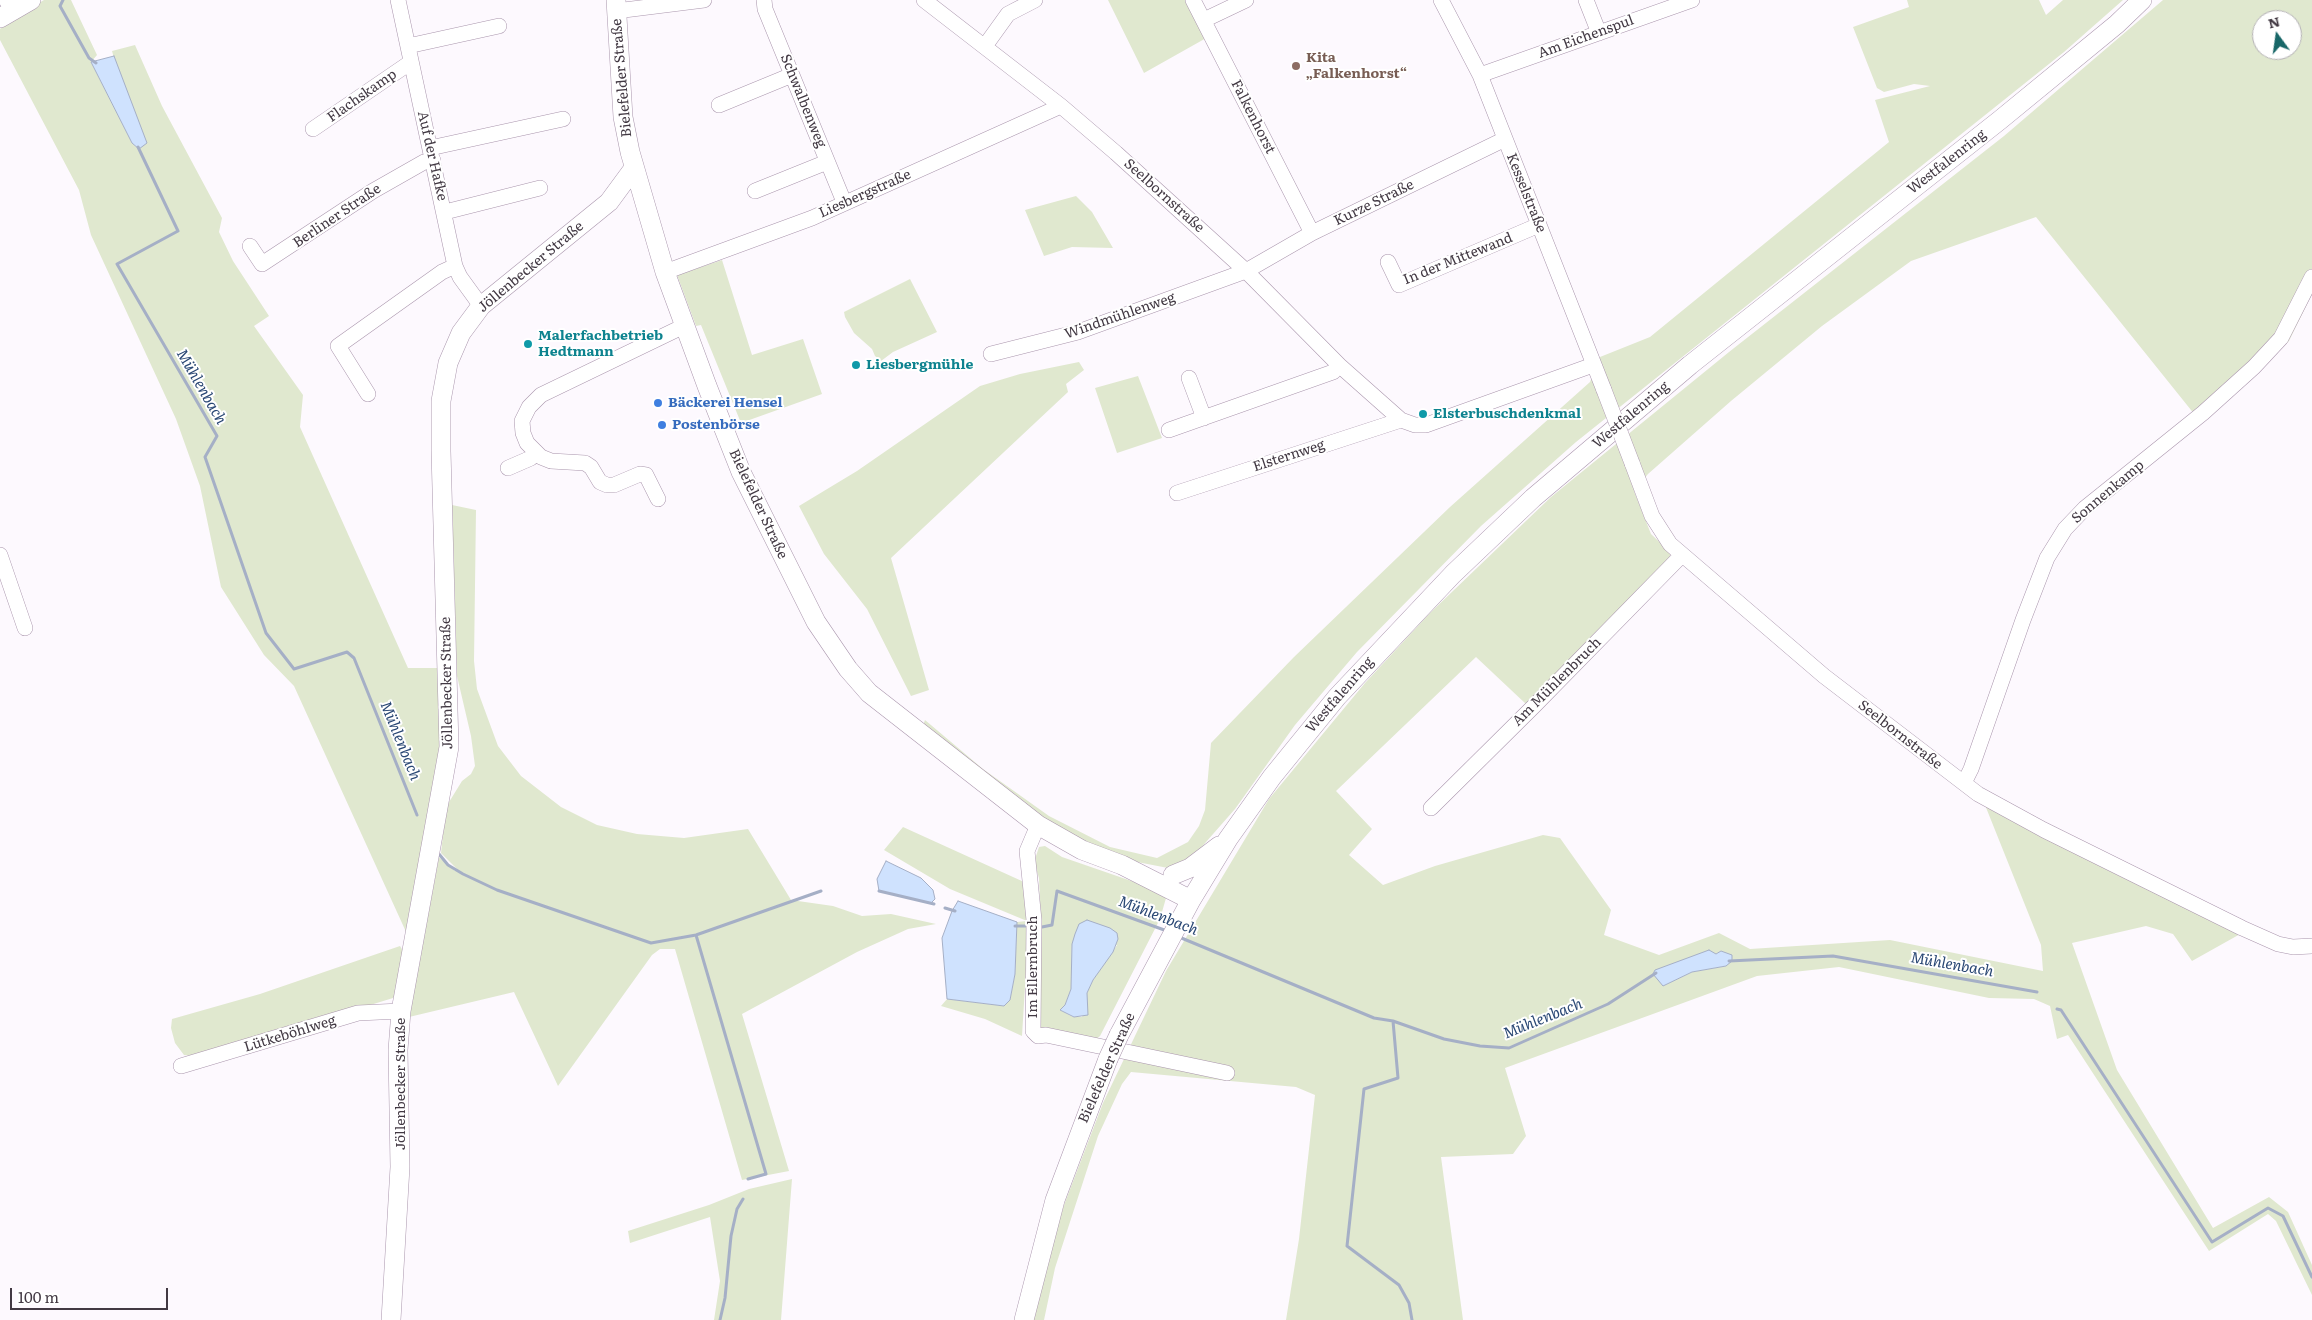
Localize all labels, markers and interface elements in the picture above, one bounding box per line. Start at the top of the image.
north arrow [2252,10,2302,60]
text: N [2265,10,2282,33]
street label: Am Eichenspul [1536,12,1636,62]
street label: Bielefelder Straße [608,18,636,138]
place label: Kita „Falkenhorst“ [1306,50,1407,82]
street label: Schwalbenweg [777,52,829,150]
marker: Kita „Falkenhorst“ [1290,60,1302,72]
street label: Flachskamp [324,66,400,126]
street label: Falkenhorst [1227,77,1279,157]
street label: Auf der Hafke [414,110,450,202]
street label: Westfalenring [1904,126,1990,198]
street label: Kesselstraße [1502,151,1550,235]
street label: Seelbornstraße [1120,156,1208,236]
street label: Liesbergstraße [816,166,914,222]
street label: Kurze Straße [1331,176,1417,230]
street label: Berliner Straße [290,180,384,252]
street label: Jöllenbecker Straße [475,218,587,316]
street label: In der Mittewand [1401,229,1515,289]
street label: Windmühlenweg [1062,289,1178,343]
place label: Malerfachbetrieb Hedtmann [538,328,663,361]
marker: Malerfachbetrieb Hedtmann [522,338,534,350]
water label: Mühlenbach [172,346,230,428]
place label: Liesbergmühle [866,357,973,373]
marker: Liesbergmühle [850,359,862,371]
street label: Westfalenring [1589,378,1673,452]
place label: Bäckerei Hensel [668,395,783,411]
marker: Bäckerei Hensel [652,397,664,409]
place label: Elsterbuschdenkmal [1433,406,1581,422]
marker: Elsterbuschdenkmal [1417,408,1429,420]
place label: Postenbörse [672,417,760,433]
marker: Postenbörse [656,419,668,431]
street label: Elsternweg [1251,436,1327,476]
street label: Bielefelder Straße [725,446,791,562]
street label: Sonnenkamp [2068,457,2148,527]
street label: Jöllenbecker Straße [437,617,457,749]
street label: Am Mühlenbruch [1509,634,1605,730]
street label: Westfalenring [1303,654,1377,736]
street label: Seelbornstraße [1855,697,1945,773]
water label: Mühlenbach [376,699,424,783]
water label: Mühlenbach [1116,893,1200,939]
street label: Im Ellernbruch [1025,916,1041,1018]
water label: Mühlenbach [1909,949,1995,981]
water label: Mühlenbach [1501,995,1585,1043]
street label: Bielefelder Straße [1075,1010,1139,1126]
street label: Lütkeböhlweg [242,1012,338,1056]
street label: Jöllenbecker Straße [393,1018,409,1150]
scale bar [12,1278,170,1310]
text: 100 m [18,1285,59,1308]

